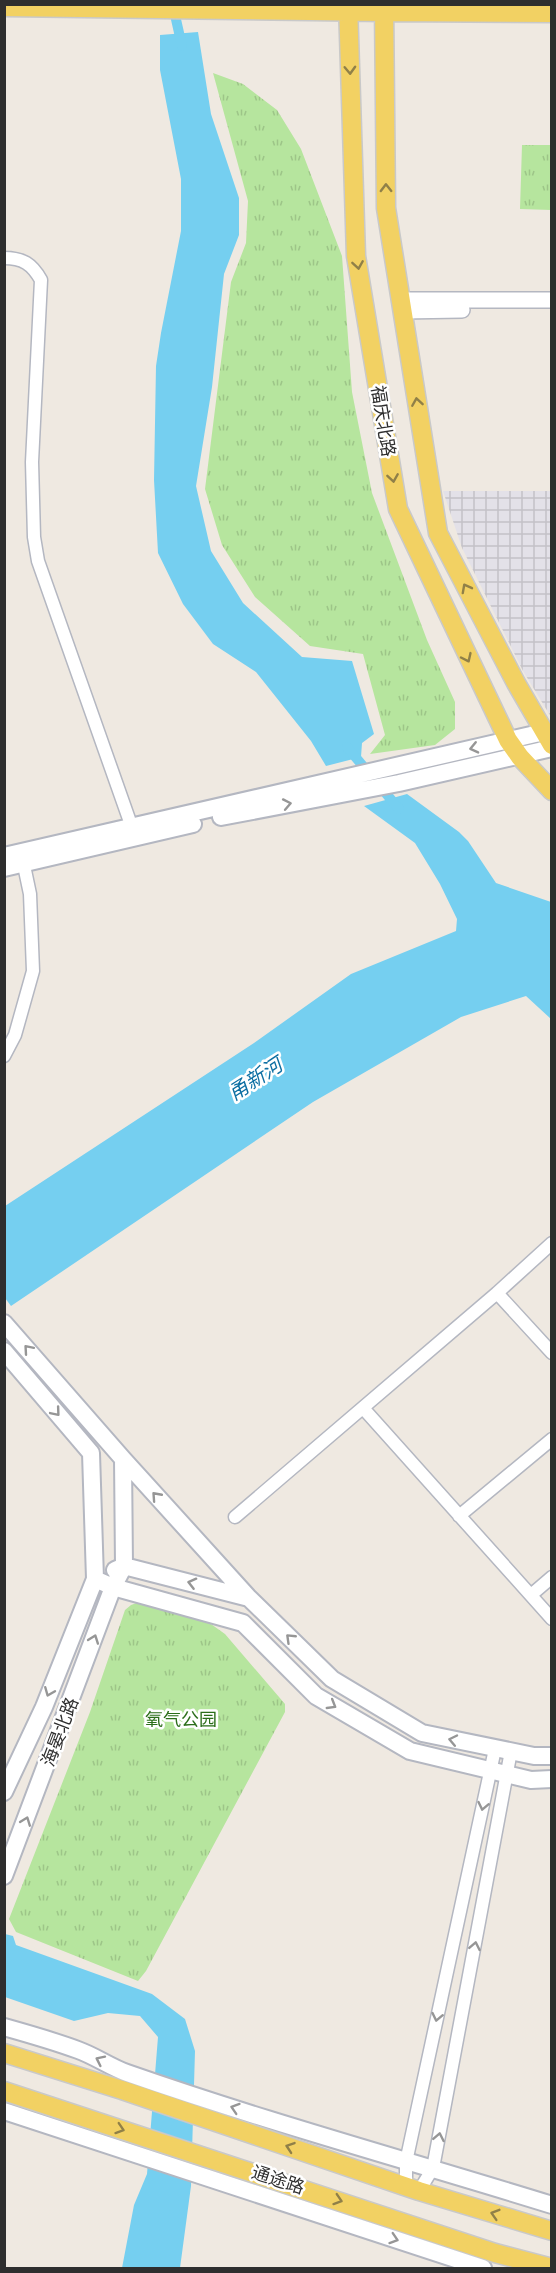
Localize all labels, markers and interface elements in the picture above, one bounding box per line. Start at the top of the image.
one-way arrow [343,66,356,75]
one-way arrow [379,183,392,192]
one-way arrow [351,261,363,270]
street label: 福庆北路 [367,384,400,458]
one-way arrow [411,397,423,406]
one-way arrow [386,473,399,483]
one-way arrow [462,584,473,594]
one-way arrow [460,651,472,662]
one-way arrow [469,740,479,753]
one-way arrow [281,798,291,811]
water label: 甬新河 [223,1050,290,1105]
one-way arrow [24,1346,35,1356]
one-way arrow [49,1405,60,1416]
one-way arrow [153,1492,164,1503]
one-way arrow [187,1578,197,1591]
one-way arrow [87,1634,100,1644]
one-way arrow [286,1635,297,1646]
one-way arrow [44,1686,56,1697]
street label: 海晏北路 [36,1694,82,1769]
one-way arrow [326,1698,336,1710]
park label: 氧气公园 [145,1708,217,1730]
one-way arrow [448,1734,458,1747]
one-way arrow [477,1800,490,1810]
one-way arrow [18,1816,31,1827]
one-way arrow [468,1941,481,1951]
one-way arrow [432,2012,445,2022]
one-way arrow [95,2056,106,2068]
one-way arrow [230,2103,241,2116]
one-way arrow [114,2122,125,2134]
one-way arrow [432,2133,445,2143]
one-way arrow [285,2142,296,2155]
street label: 通途路 [249,2160,307,2198]
one-way arrow [333,2193,343,2206]
one-way arrow [490,2209,501,2221]
one-way arrow [388,2232,399,2245]

